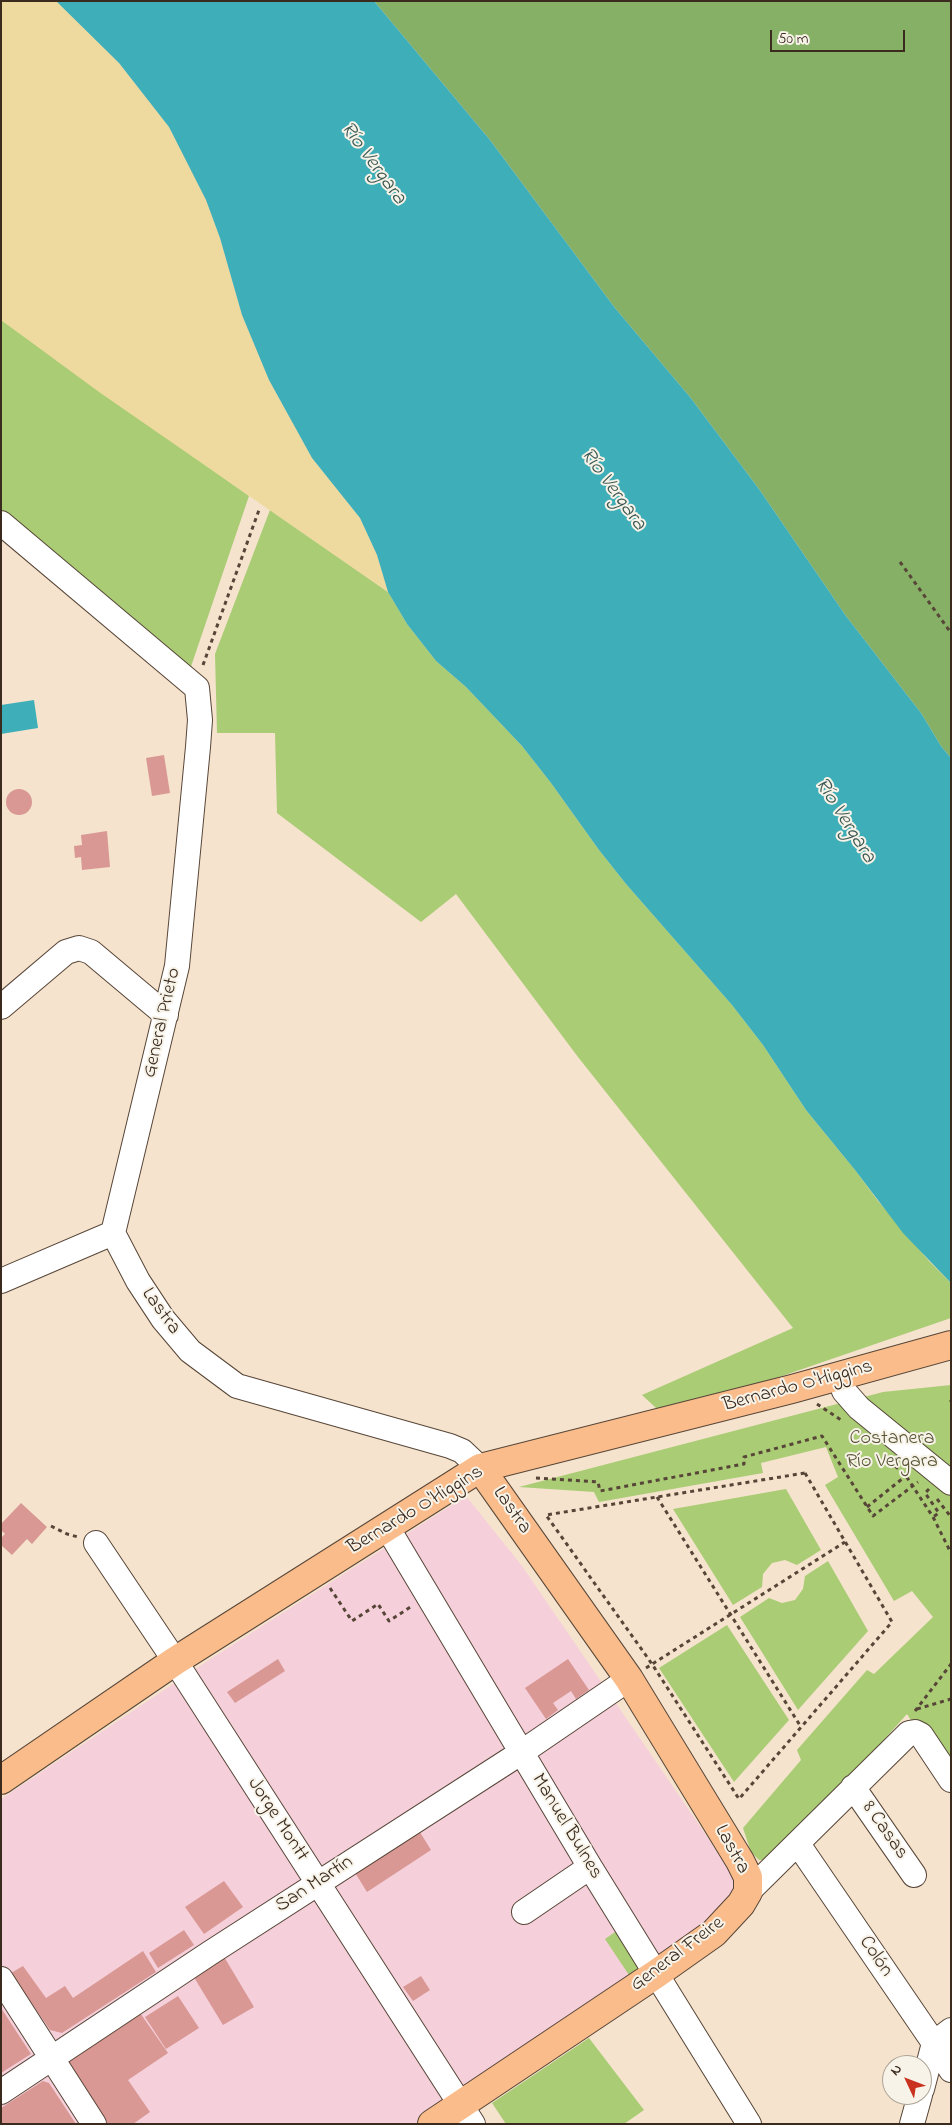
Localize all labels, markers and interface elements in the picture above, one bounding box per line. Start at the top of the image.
scale bar [772,20,907,52]
text: 50 m [778,28,808,50]
water label: Río Vergara [334,118,410,210]
water label: Río Vergara [574,444,650,536]
water label: Río Vergara [808,774,880,868]
street label: General Prieto [139,966,187,1080]
street label: Lastra [135,1284,185,1340]
street label: Bernardo O'Higgins [720,1355,876,1419]
park label: Costanera Río Vergara [846,1428,938,1475]
street label: Bernardo O'Higgins [344,1461,488,1561]
street label: Lastra [486,1483,536,1539]
street label: Manuel Bulnes [525,1770,607,1884]
street label: Jorge Montt [241,1774,313,1866]
street label: 8 Casas [855,1797,913,1865]
street label: Lastra [708,1821,754,1879]
street label: San Martín [272,1851,358,1919]
street label: General Freire [626,1912,730,1998]
street label: Colón [853,1932,897,1982]
north arrow [882,2055,932,2105]
text: N [885,2059,907,2081]

